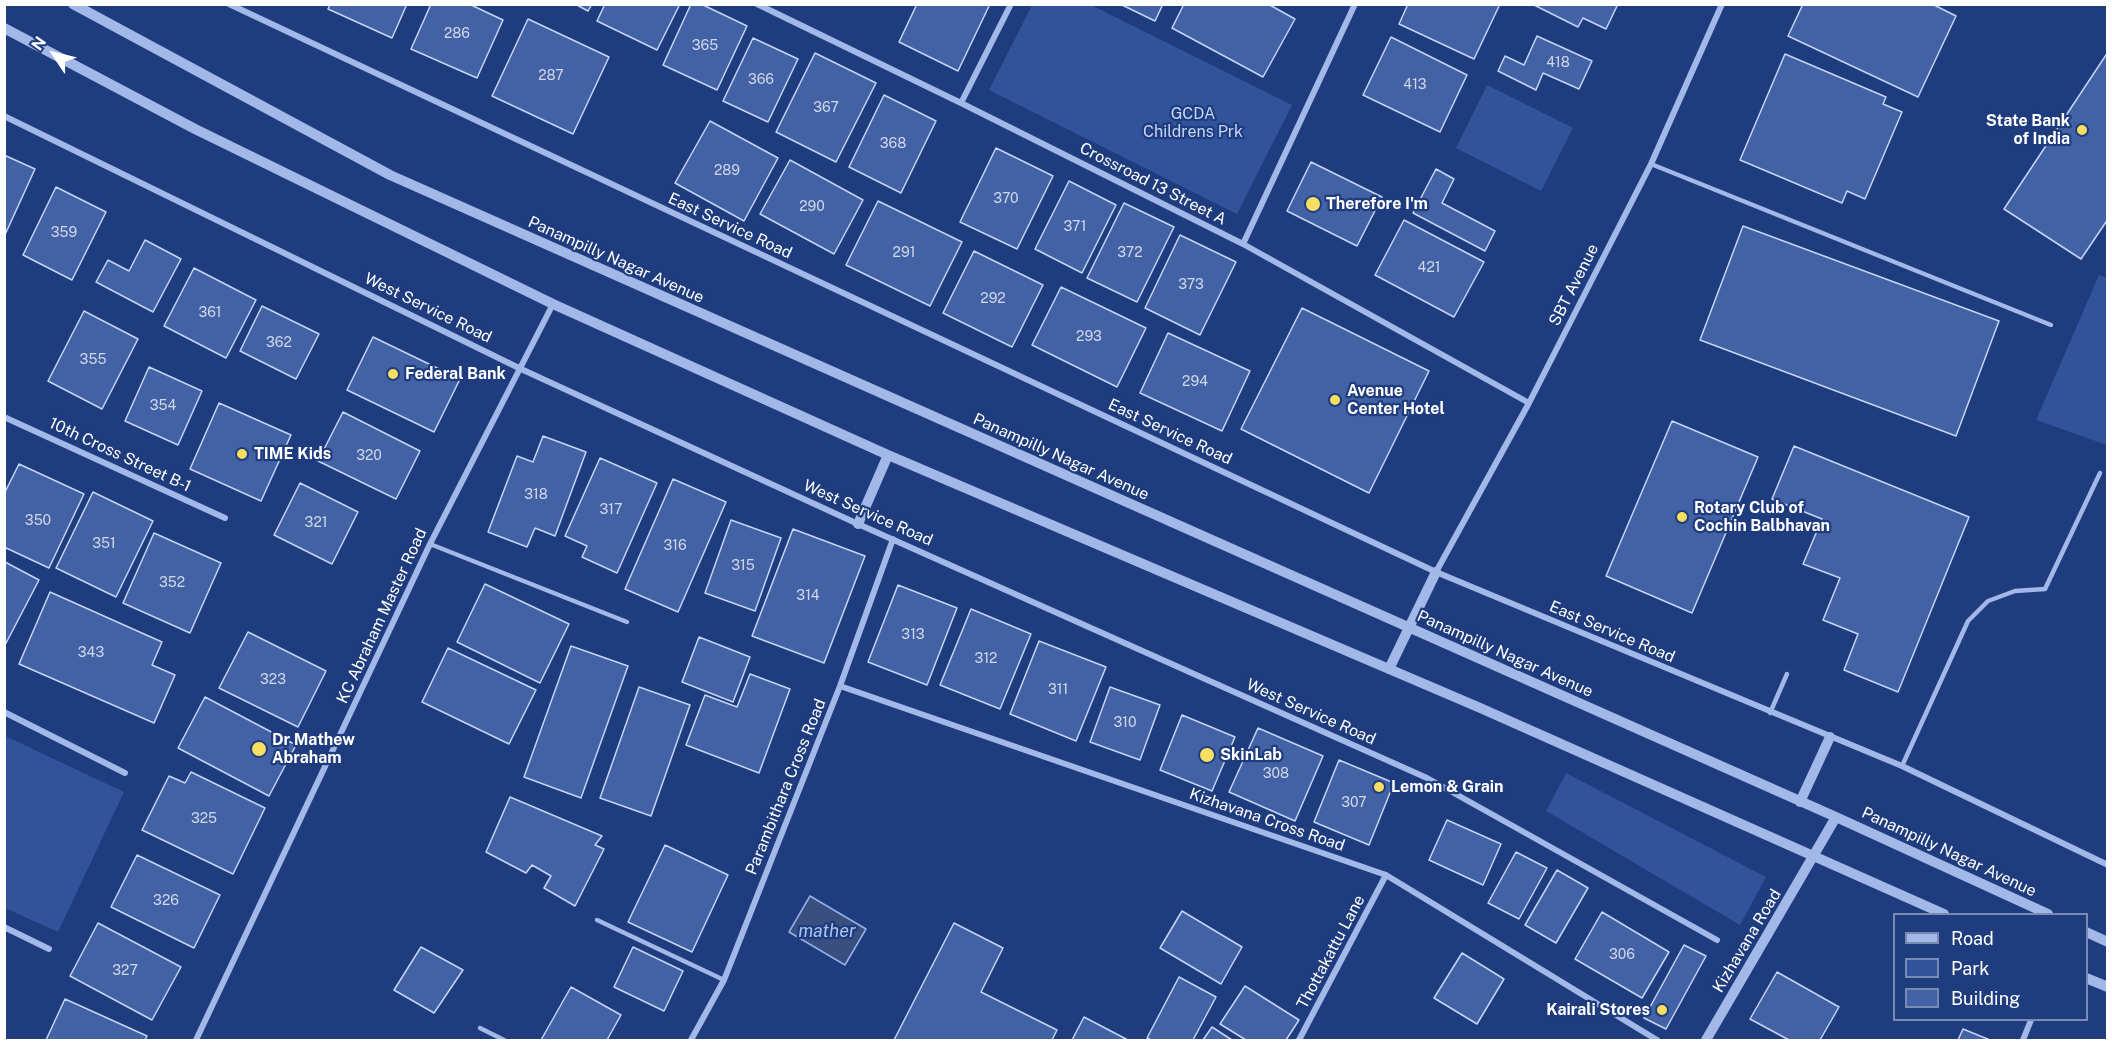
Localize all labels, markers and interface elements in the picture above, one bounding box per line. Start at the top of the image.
north arrow [24,24,84,84]
house number: 286 [444,26,470,42]
text: N [27,33,50,54]
house number: 365 [692,38,718,54]
house number: 418 [1546,55,1570,71]
house number: 287 [538,68,564,84]
house number: 366 [748,72,774,88]
house number: 413 [1403,77,1427,93]
house number: 367 [813,100,839,116]
park label: GCDA Childrens Prk [1143,104,1243,142]
place label: State Bank of India [1986,111,2070,149]
marker: State Bank of India [2075,123,2089,137]
house number: 368 [880,136,906,152]
street label: Crossroad 13 Street A [1076,139,1230,229]
house number: 289 [714,163,740,179]
street label: East Service Road [665,189,795,263]
house number: 370 [993,191,1019,207]
place label: Therefore I'm [1326,194,1428,214]
marker: Therefore I'm [1304,195,1322,213]
house number: 290 [799,199,825,215]
street label: Panampilly Nagar Avenue [525,212,707,308]
house number: 371 [1064,219,1086,235]
house number: 359 [51,225,77,241]
street label: SBT Avenue [1545,241,1603,329]
house number: 291 [893,245,915,261]
house number: 372 [1117,245,1143,261]
house number: 421 [1418,260,1440,276]
street label: West Service Road [361,269,495,347]
house number: 373 [1178,277,1204,293]
house number: 292 [980,291,1006,307]
house number: 361 [198,305,222,321]
house number: 293 [1076,329,1102,345]
house number: 362 [266,335,292,351]
house number: 355 [80,352,106,368]
place label: Federal Bank [405,364,506,384]
marker: Federal Bank [386,367,400,381]
house number: 294 [1182,374,1208,390]
place label: Avenue Center Hotel [1347,381,1445,419]
marker: Avenue Center Hotel [1328,393,1342,407]
street label: East Service Road [1105,395,1235,469]
house number: 354 [150,398,176,414]
street label: Panampilly Nagar Avenue [970,409,1152,505]
street label: 10th Cross Street B-1 [46,414,194,496]
place label: TIME Kids [254,444,331,464]
marker: TIME Kids [235,447,249,461]
house number: 320 [356,448,382,464]
street label: West Service Road [800,476,936,550]
house number: 318 [524,487,548,503]
place label: Rotary Club of Cochin Balbhavan [1694,498,1830,536]
house number: 317 [600,502,622,518]
marker: Rotary Club of Cochin Balbhavan [1675,510,1689,524]
house number: 350 [25,513,51,529]
house number: 321 [305,515,327,531]
street label: KC Abraham Master Road [333,525,431,707]
house number: 351 [92,536,116,552]
house number: 316 [663,538,687,554]
house number: 315 [731,558,755,574]
house number: 352 [159,575,185,591]
house number: 314 [796,588,820,604]
street label: East Service Road [1546,597,1678,667]
street label: Panampilly Nagar Avenue [1414,606,1596,702]
house number: 313 [901,627,925,643]
house number: 343 [78,645,104,661]
house number: 312 [975,651,997,667]
house number: 323 [260,672,286,688]
street label: West Service Road [1243,675,1379,749]
house number: 311 [1048,682,1068,698]
street label: Parambithara Cross Road [742,696,830,878]
house number: 310 [1113,715,1137,731]
place label: Dr Mathew Abraham [272,730,355,768]
marker: Dr Mathew Abraham [250,740,268,758]
place label: SkinLab [1220,745,1282,765]
marker: SkinLab [1198,746,1216,764]
house number: 308 [1263,766,1289,782]
place label: Lemon & Grain [1391,777,1504,797]
marker: Lemon & Grain [1372,780,1386,794]
street label: Kizhavana Cross Road [1187,784,1347,856]
house number: 307 [1341,795,1367,811]
street label: Panampilly Nagar Avenue [1859,803,2039,901]
house number: 325 [191,811,217,827]
street label: Kizhavana Road [1709,886,1785,996]
street label: Thottakattu Lane [1293,892,1369,1012]
house number: 326 [153,893,179,909]
legend [1893,913,2088,1021]
water label: mather [798,920,856,942]
text: Road [1951,928,1994,949]
house number: 306 [1609,947,1635,963]
text: Park [1951,958,1989,979]
house number: 327 [112,963,138,979]
text: Building [1951,988,2020,1009]
place label: Kairali Stores [1546,1000,1650,1020]
marker: Kairali Stores [1655,1003,1669,1017]

